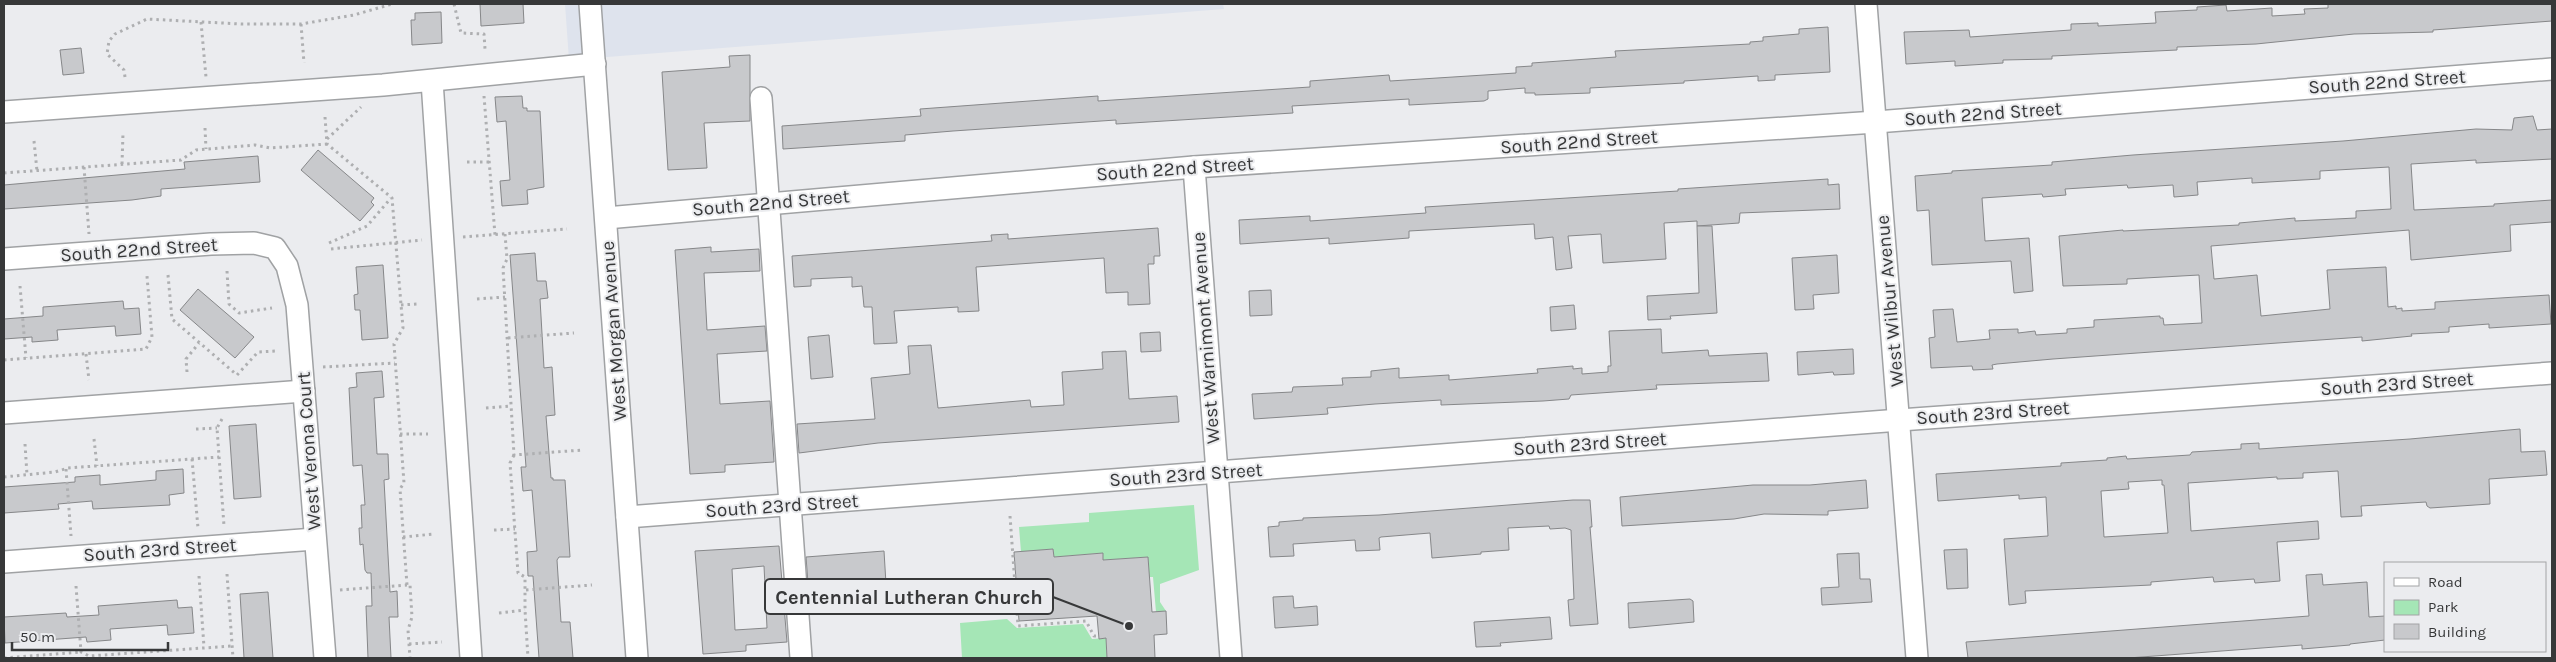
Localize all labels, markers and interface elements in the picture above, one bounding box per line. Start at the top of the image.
street label: South 22nd Street [2307,66,2467,98]
street label: South 22nd Street [1903,98,2063,130]
street label: South 22nd Street [1499,126,1659,158]
street label: South 22nd Street [1095,153,1255,185]
street label: South 22nd Street [691,185,851,221]
street label: West Wilbur Avenue [1872,214,1908,388]
street label: West Warnimont Avenue [1188,231,1224,445]
street label: South 22nd Street [59,234,219,266]
street label: West Morgan Avenue [597,240,631,422]
street label: South 23rd Street [2320,368,2474,400]
street label: West Verona Court [292,371,326,531]
street label: South 23rd Street [1916,397,2070,429]
street label: South 23rd Street [1513,428,1667,460]
street label: South 23rd Street [1109,459,1263,491]
street label: South 23rd Street [705,490,859,522]
street label: South 23rd Street [83,534,237,566]
legend [2384,562,2546,652]
text: Road [2428,573,2463,591]
callout: Centennial Lutheran Church [765,579,1053,614]
text: Centennial Lutheran Church [775,586,1043,609]
text: Park [2428,598,2458,616]
scale bar [12,620,169,652]
text: Building [2428,623,2486,641]
text: 50 m [20,628,55,646]

